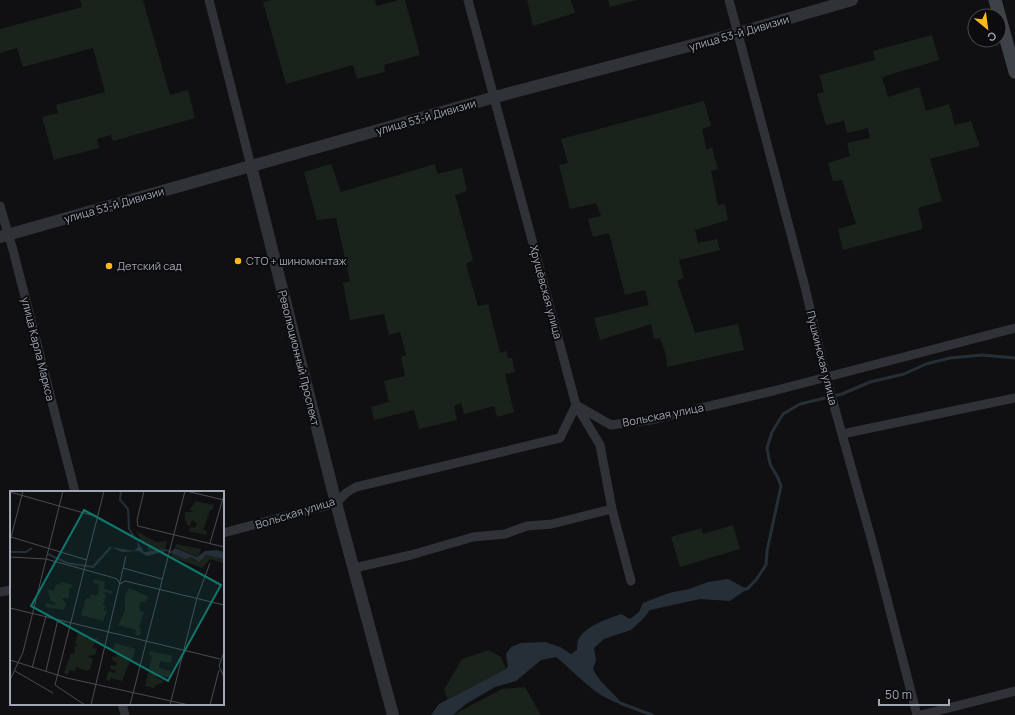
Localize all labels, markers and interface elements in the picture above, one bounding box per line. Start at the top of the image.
north arrow [967,8,1007,48]
street label: улица 53-й Дивизии [687,11,791,54]
text: С [985,29,999,46]
street label: улица 53-й Дивизии [374,95,478,138]
street label: улица 53-й Дивизии [62,183,166,226]
street label: Хрущёвская улица [527,243,566,340]
place label: СТО + шиномонтаж [246,253,347,268]
marker: СТО + шиномонтаж [233,256,243,266]
place label: Детский сад [117,258,182,273]
marker: Детский сад [104,261,114,271]
street label: Революционный Проспект [275,288,324,428]
street label: улица Карла Маркса [18,295,59,402]
street label: Пушкинская улица [803,309,841,407]
street label: Вольская улица [621,399,705,430]
inset map [10,491,224,705]
street label: Вольская улица [253,493,336,532]
scale bar [879,681,949,707]
text: 50 m [885,686,912,703]

